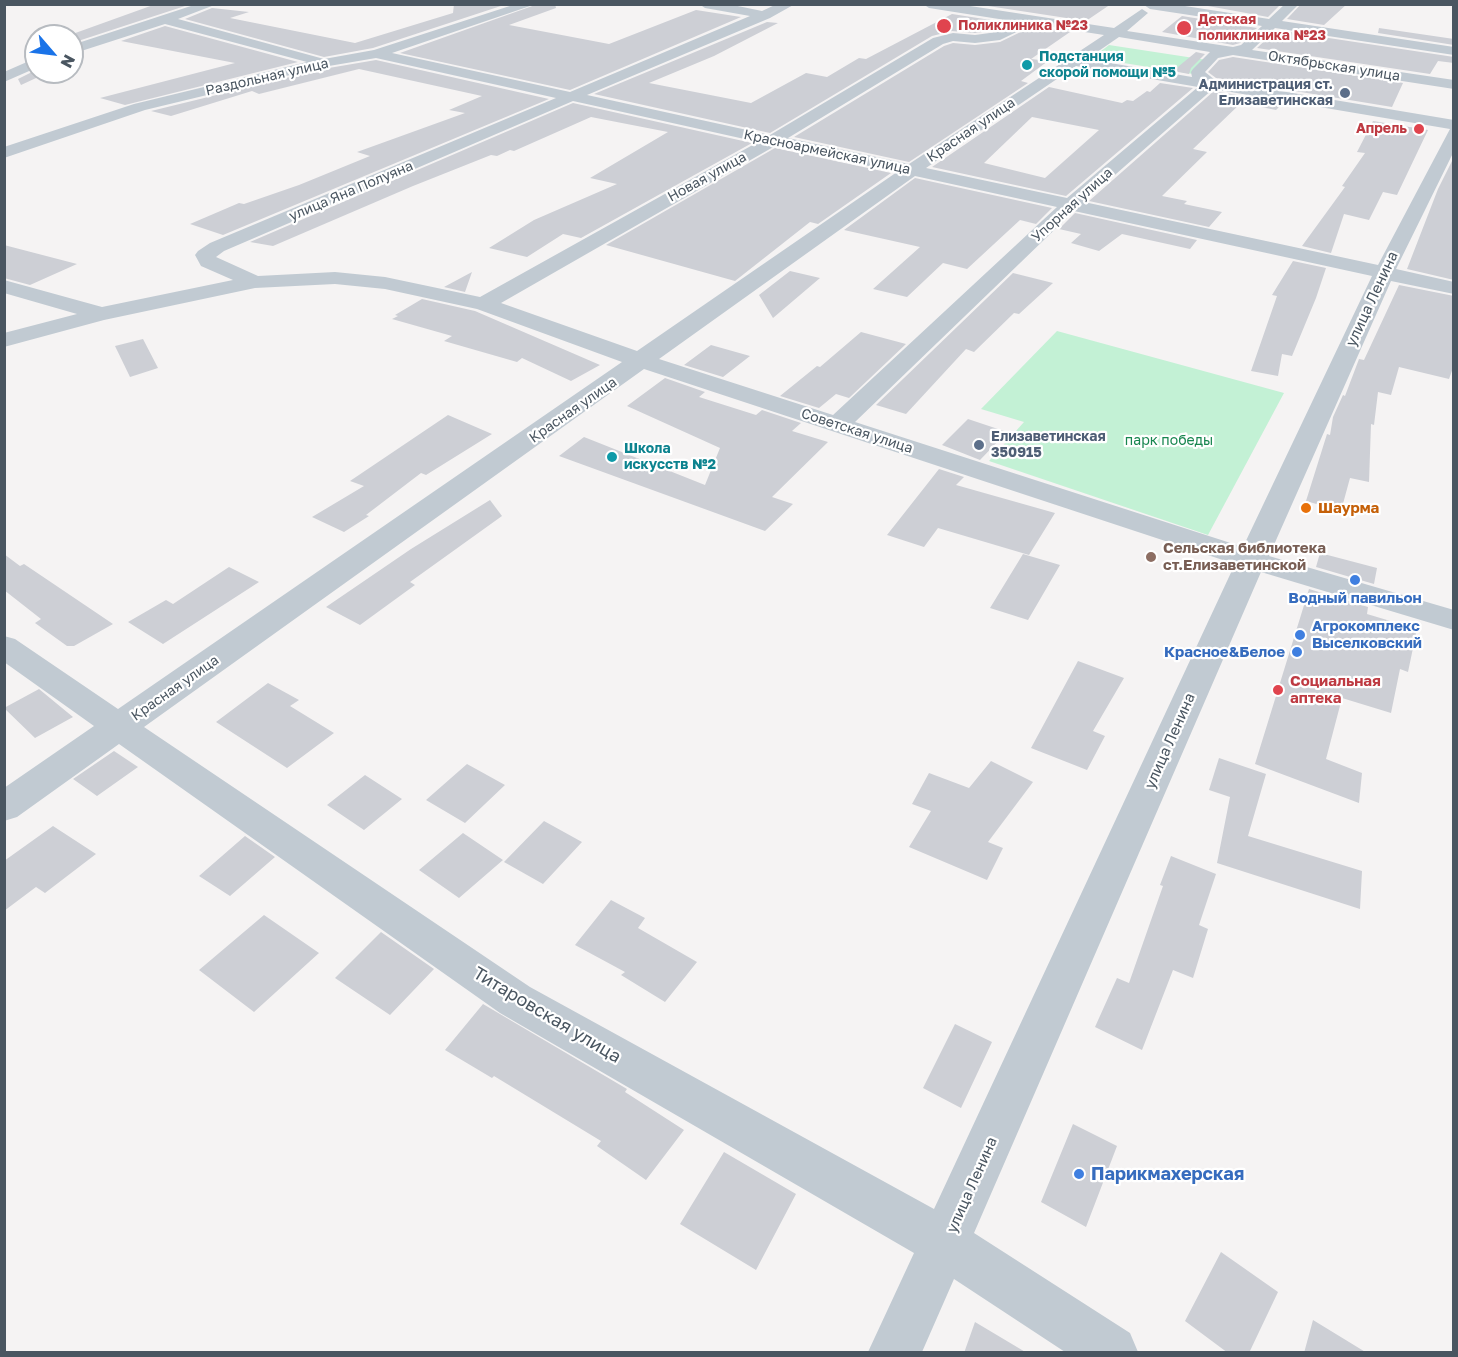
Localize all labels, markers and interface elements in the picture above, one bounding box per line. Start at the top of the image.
place label: Детская поликлиника №23 [1198,12,1326,44]
marker: Поликлиника №23 [935,17,953,35]
place label: Поликлиника №23 [958,18,1088,34]
marker: Детская поликлиника №23 [1175,19,1193,37]
north arrow [24,24,84,84]
street label: Октябрьская улица [1267,47,1401,85]
place label: Подстанция скорой помощи №5 [1039,49,1176,82]
text: N [56,51,80,72]
street label: Раздольная улица [204,55,330,99]
marker: Подстанция скорой помощи №5 [1020,58,1034,72]
place label: Администрация ст. Елизаветинская [1199,77,1333,110]
marker: Администрация ст. Елизаветинская [1338,86,1352,100]
street label: Красная улица [924,94,1018,166]
place label: Апрель [1356,121,1407,137]
marker: Апрель [1412,122,1426,136]
street label: Красноармейская улица [742,126,912,178]
street label: Новая улица [665,148,749,206]
street label: улица Яна Полуяна [287,157,415,225]
street label: Упорная улица [1028,164,1116,246]
street label: улица Ленина [1342,248,1402,350]
street label: Красная улица [526,374,620,446]
street label: Советская улица [799,405,915,457]
place label: Елизаветинская 350915 [991,429,1106,461]
park label: парк победы [1125,433,1213,449]
marker: Елизаветинская 350915 [972,438,986,452]
place label: Школа искусств №2 [624,441,716,473]
marker: Школа искусств №2 [605,450,619,464]
place label: Шаурма [1318,499,1379,517]
marker: Шаурма [1299,501,1313,515]
place label: Сельская библиотека ст.Елизаветинской [1163,539,1326,574]
marker: Сельская библиотека ст.Елизаветинской [1144,550,1158,564]
marker: Водный павильон [1348,573,1362,587]
place label: Водный павильон [1288,589,1422,607]
place label: Агрокомплекс Выселковский [1312,617,1422,652]
marker: Агрокомплекс Выселковский [1293,628,1307,642]
place label: Красное&Белое [1164,643,1285,661]
marker: Красное&Белое [1290,645,1304,659]
street label: Красная улица [128,652,222,724]
place label: Социальная аптека [1290,672,1381,707]
marker: Социальная аптека [1271,683,1285,697]
street label: улица Ленина [1141,690,1199,792]
street label: Титаровская улица [469,962,625,1068]
street label: улица Ленина [943,1134,1001,1236]
place label: Парикмахерская [1091,1163,1244,1185]
marker: Парикмахерская [1072,1167,1086,1181]

